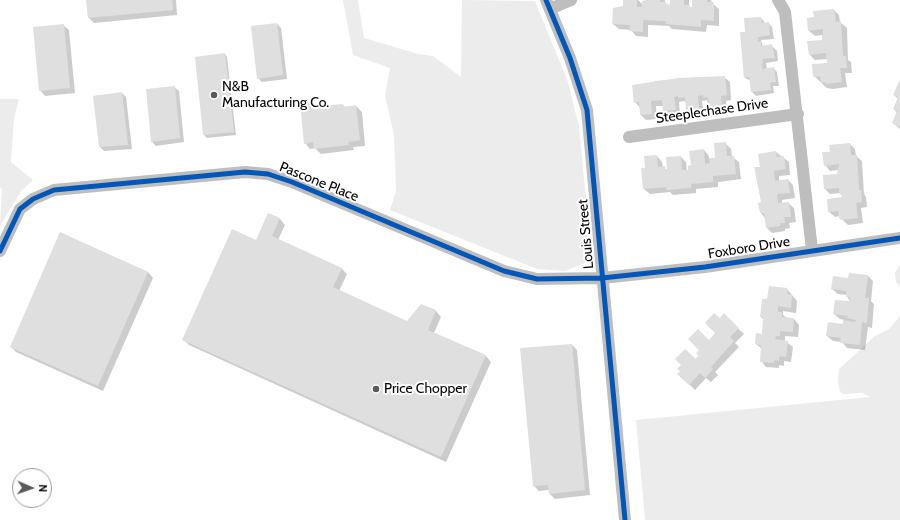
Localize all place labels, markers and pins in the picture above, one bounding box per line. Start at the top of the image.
place label: N&B Manufacturing Co. [222,79,329,112]
marker: N&B Manufacturing Co. [209,90,219,100]
place label: Price Chopper [384,381,467,397]
marker: Price Chopper [371,384,381,394]

